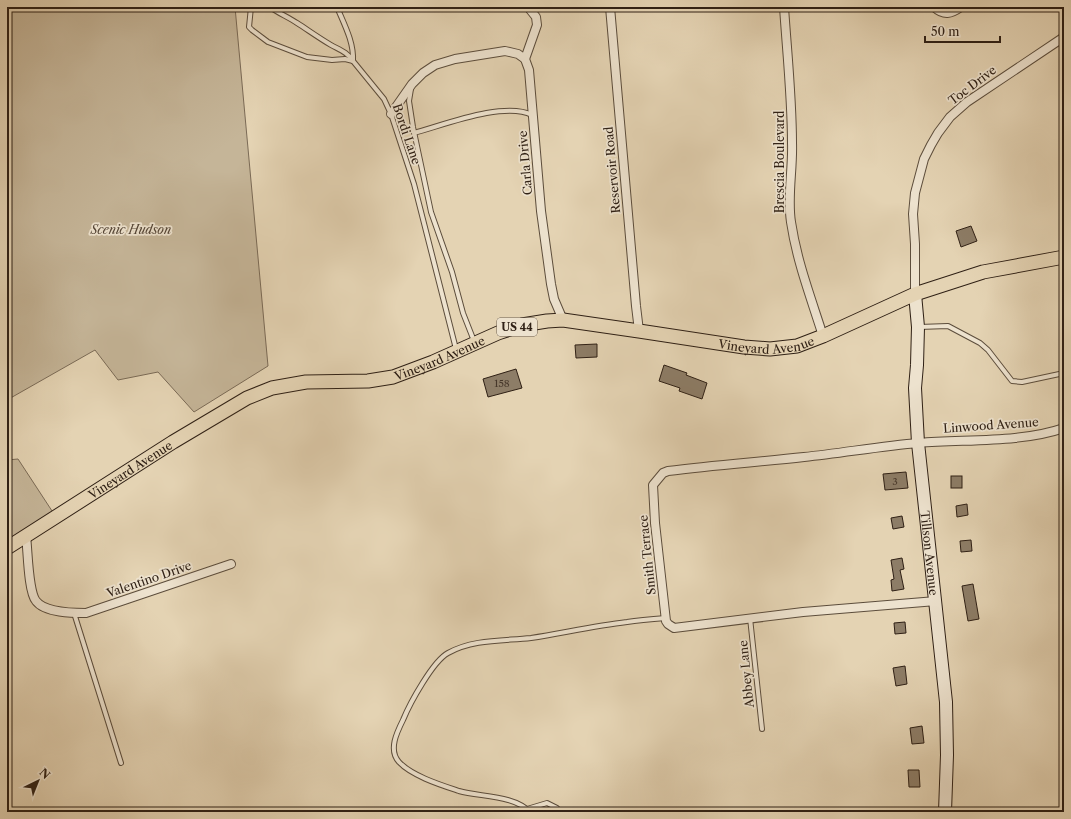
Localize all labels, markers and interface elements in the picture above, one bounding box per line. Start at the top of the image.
scale bar [925,18,1000,44]
text: 50 m [931,24,960,39]
street label: Toc Drive [945,62,999,108]
street label: Bordi Lane [390,102,424,167]
street label: Brescia Boulevard [772,110,787,213]
street label: Reservoir Road [601,125,623,214]
street label: Carla Drive [515,130,535,196]
park label: Scenic Hudson [90,222,171,237]
road number: US 44 [497,318,537,336]
street label: Vineyard Avenue [391,332,487,384]
street label: Vineyard Avenue [716,333,816,357]
house number: 158 [494,377,510,390]
street label: Linwood Avenue [943,414,1040,436]
street label: Vineyard Avenue [84,437,175,502]
house number: 3 [892,475,898,488]
street label: Tillson Avenue [918,510,942,596]
street label: Smith Terrace [635,514,659,596]
street label: Valentino Drive [104,557,194,601]
street label: Abbey Lane [735,639,757,709]
north arrow [18,761,58,801]
text: N [37,765,53,782]

